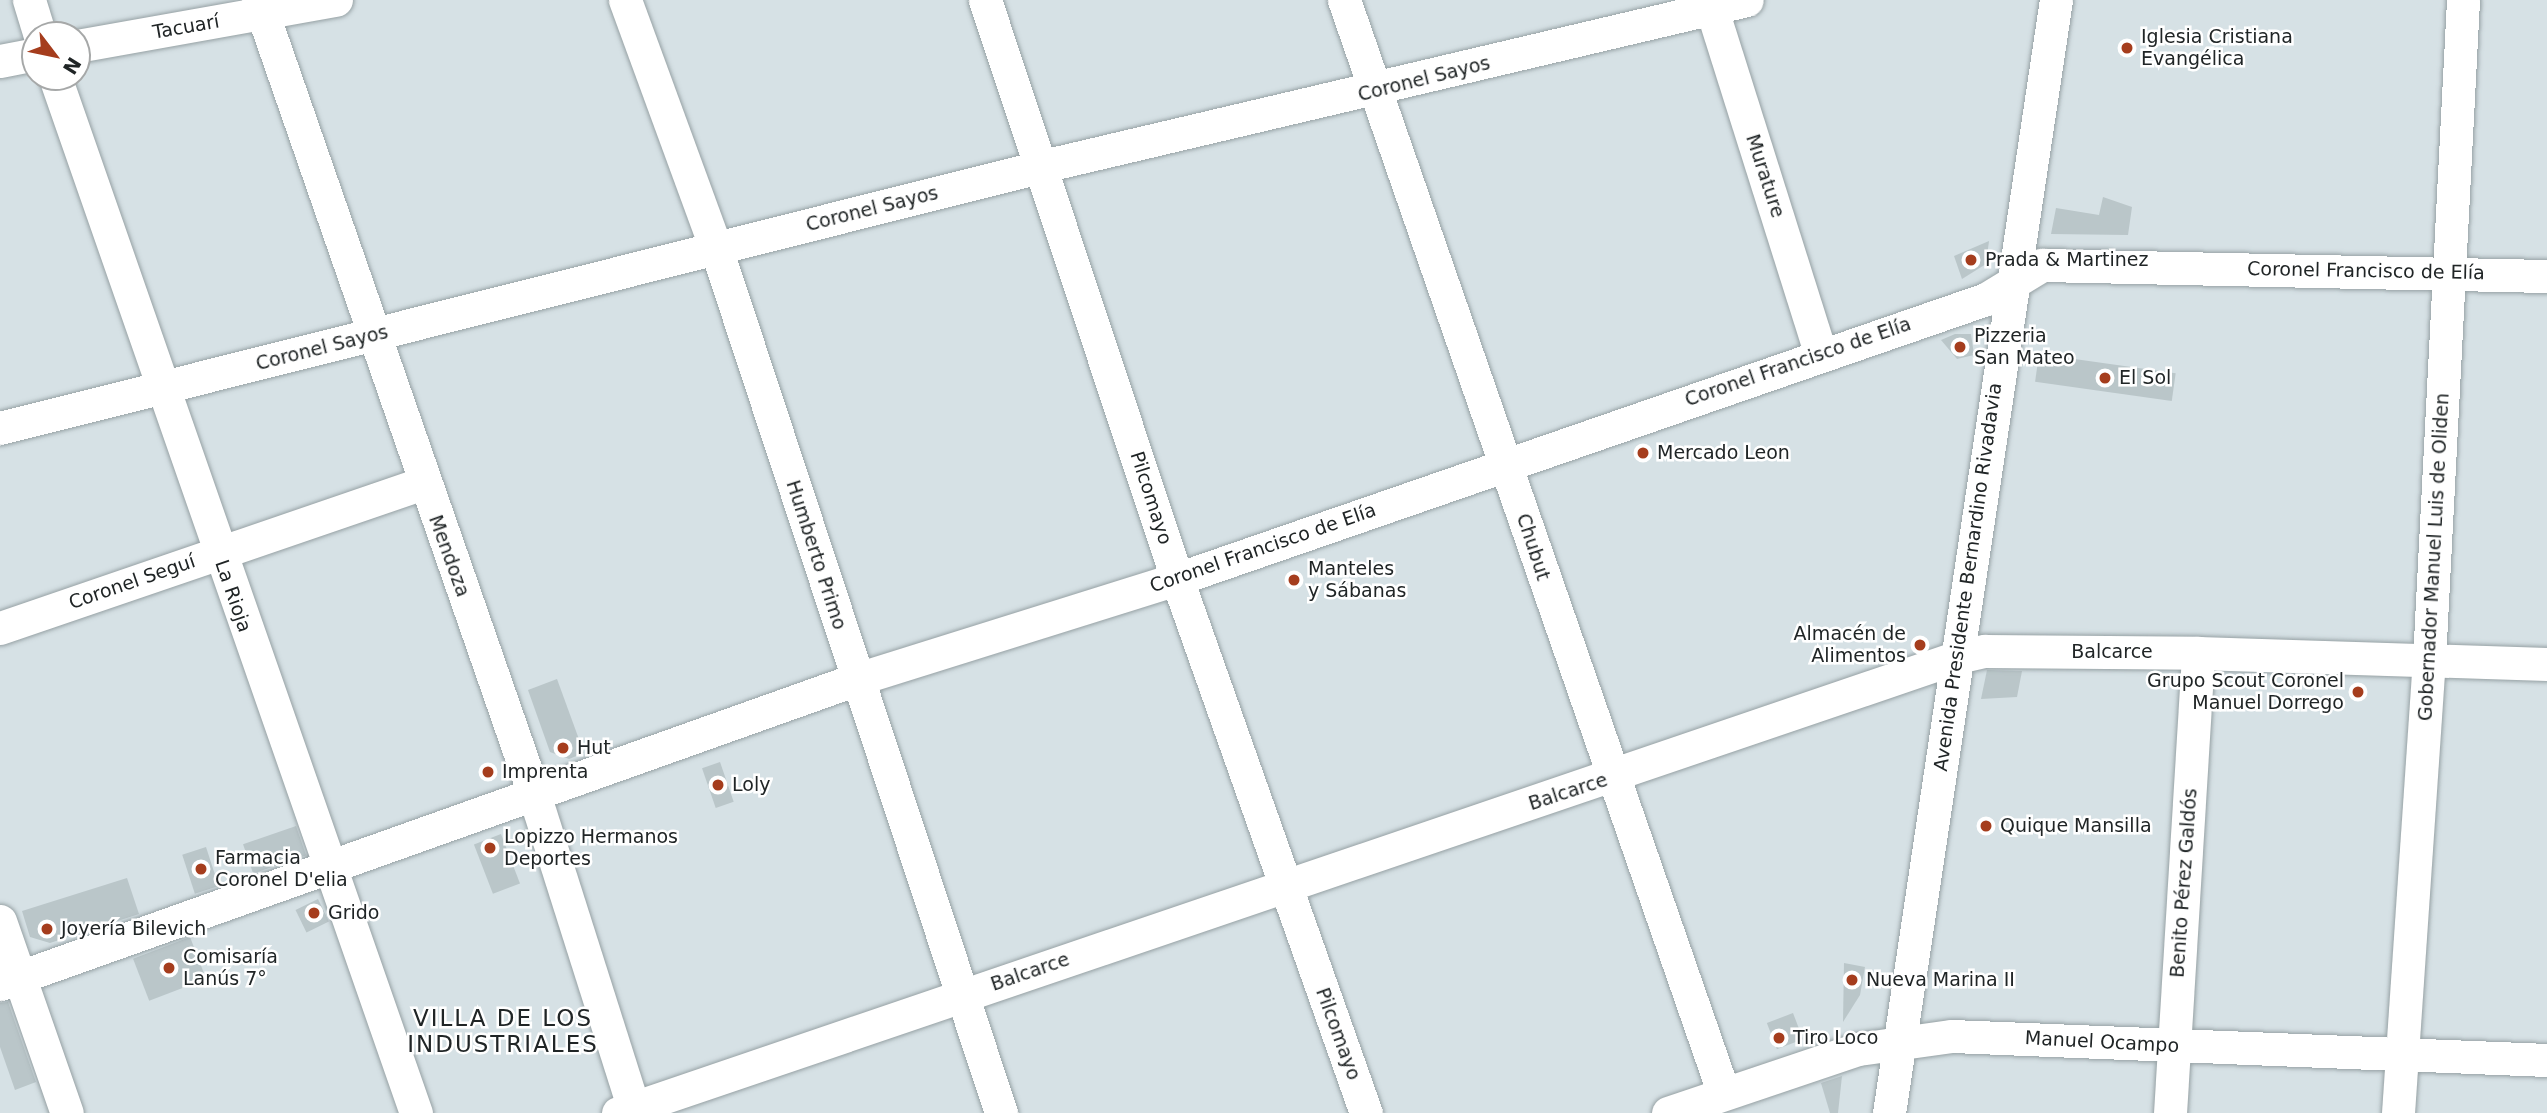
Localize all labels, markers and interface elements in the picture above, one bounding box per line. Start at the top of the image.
street label: Tacuarí [151,10,221,44]
north arrow [21,21,91,91]
place label: Iglesia Cristiana Evangélica [2141,26,2293,70]
marker: Iglesia Cristiana Evangélica [2119,40,2135,56]
street label: Coronel Sayos [1356,52,1492,106]
text: N [59,53,86,79]
street label: Murature [1741,131,1789,221]
street label: Coronel Sayos [804,182,940,236]
place label: Prada & Martinez [1985,249,2148,271]
marker: Prada & Martinez [1963,252,1979,268]
street label: Coronel Francisco de Elía [2247,258,2485,284]
street label: Coronel Francisco de Elía [1682,313,1914,411]
street label: Coronel Sayos [254,321,390,375]
place label: Pizzeria San Mateo [1974,325,2075,369]
marker: Pizzeria San Mateo [1952,339,1968,355]
place label: El Sol [2119,367,2171,389]
marker: El Sol [2097,370,2113,386]
street label: Avenida Presidente Bernardino Rivadavia [1929,381,2007,773]
street label: Gobernador Manuel Luis de Oliden [2414,392,2454,722]
place label: Mercado Leon [1657,442,1790,464]
marker: Mercado Leon [1635,445,1651,461]
street label: Pilcomayo [1125,448,1177,548]
street label: Humberto Primo [781,477,851,633]
street label: Coronel Francisco de Elía [1147,499,1379,597]
street label: Chubut [1512,511,1554,583]
street label: Mendoza [424,512,474,600]
street label: Coronel Seguí [66,550,198,614]
street label: La Rioja [210,557,256,635]
place label: Manteles y Sábanas [1308,558,1406,602]
marker: Manteles y Sábanas [1286,572,1302,588]
place label: Almacén de Alimentos [1794,623,1906,667]
marker: Almacén de Alimentos [1912,637,1928,653]
street label: Balcarce [2071,641,2153,663]
place label: Grupo Scout Coronel Manuel Dorrego [2147,670,2344,714]
marker: Grupo Scout Coronel Manuel Dorrego [2350,684,2366,700]
place label: Hut [577,737,611,759]
marker: Hut [555,740,571,756]
place label: Imprenta [502,761,588,783]
marker: Imprenta [480,764,496,780]
street label: Balcarce [1526,769,1610,815]
place label: Loly [732,774,770,796]
marker: Loly [710,777,726,793]
street label: Benito Pérez Galdós [2166,787,2202,979]
place label: Quique Mansilla [2000,815,2152,837]
marker: Quique Mansilla [1978,818,1994,834]
place label: Lopizzo Hermanos Deportes [504,826,678,870]
marker: Lopizzo Hermanos Deportes [482,840,498,856]
place label: Farmacia Coronel D'elia [215,847,348,891]
marker: Farmacia Coronel D'elia [193,861,209,877]
place label: Grido [328,902,379,924]
marker: Grido [306,905,322,921]
place label: Joyería Bilevich [61,918,206,940]
marker: Joyería Bilevich [39,921,55,937]
place label: Comisaría Lanús 7° [183,946,278,990]
street label: Balcarce [988,948,1072,996]
marker: Comisaría Lanús 7° [161,960,177,976]
place label: Nueva Marina II [1866,969,2015,991]
marker: Nueva Marina II [1844,972,1860,988]
street label: Pilcomayo [1311,985,1365,1083]
district label: VILLA DE LOS INDUSTRIALES [409,1004,597,1058]
place label: Tiro Loco [1793,1027,1878,1049]
street label: Manuel Ocampo [2024,1027,2180,1057]
marker: Tiro Loco [1771,1030,1787,1046]

